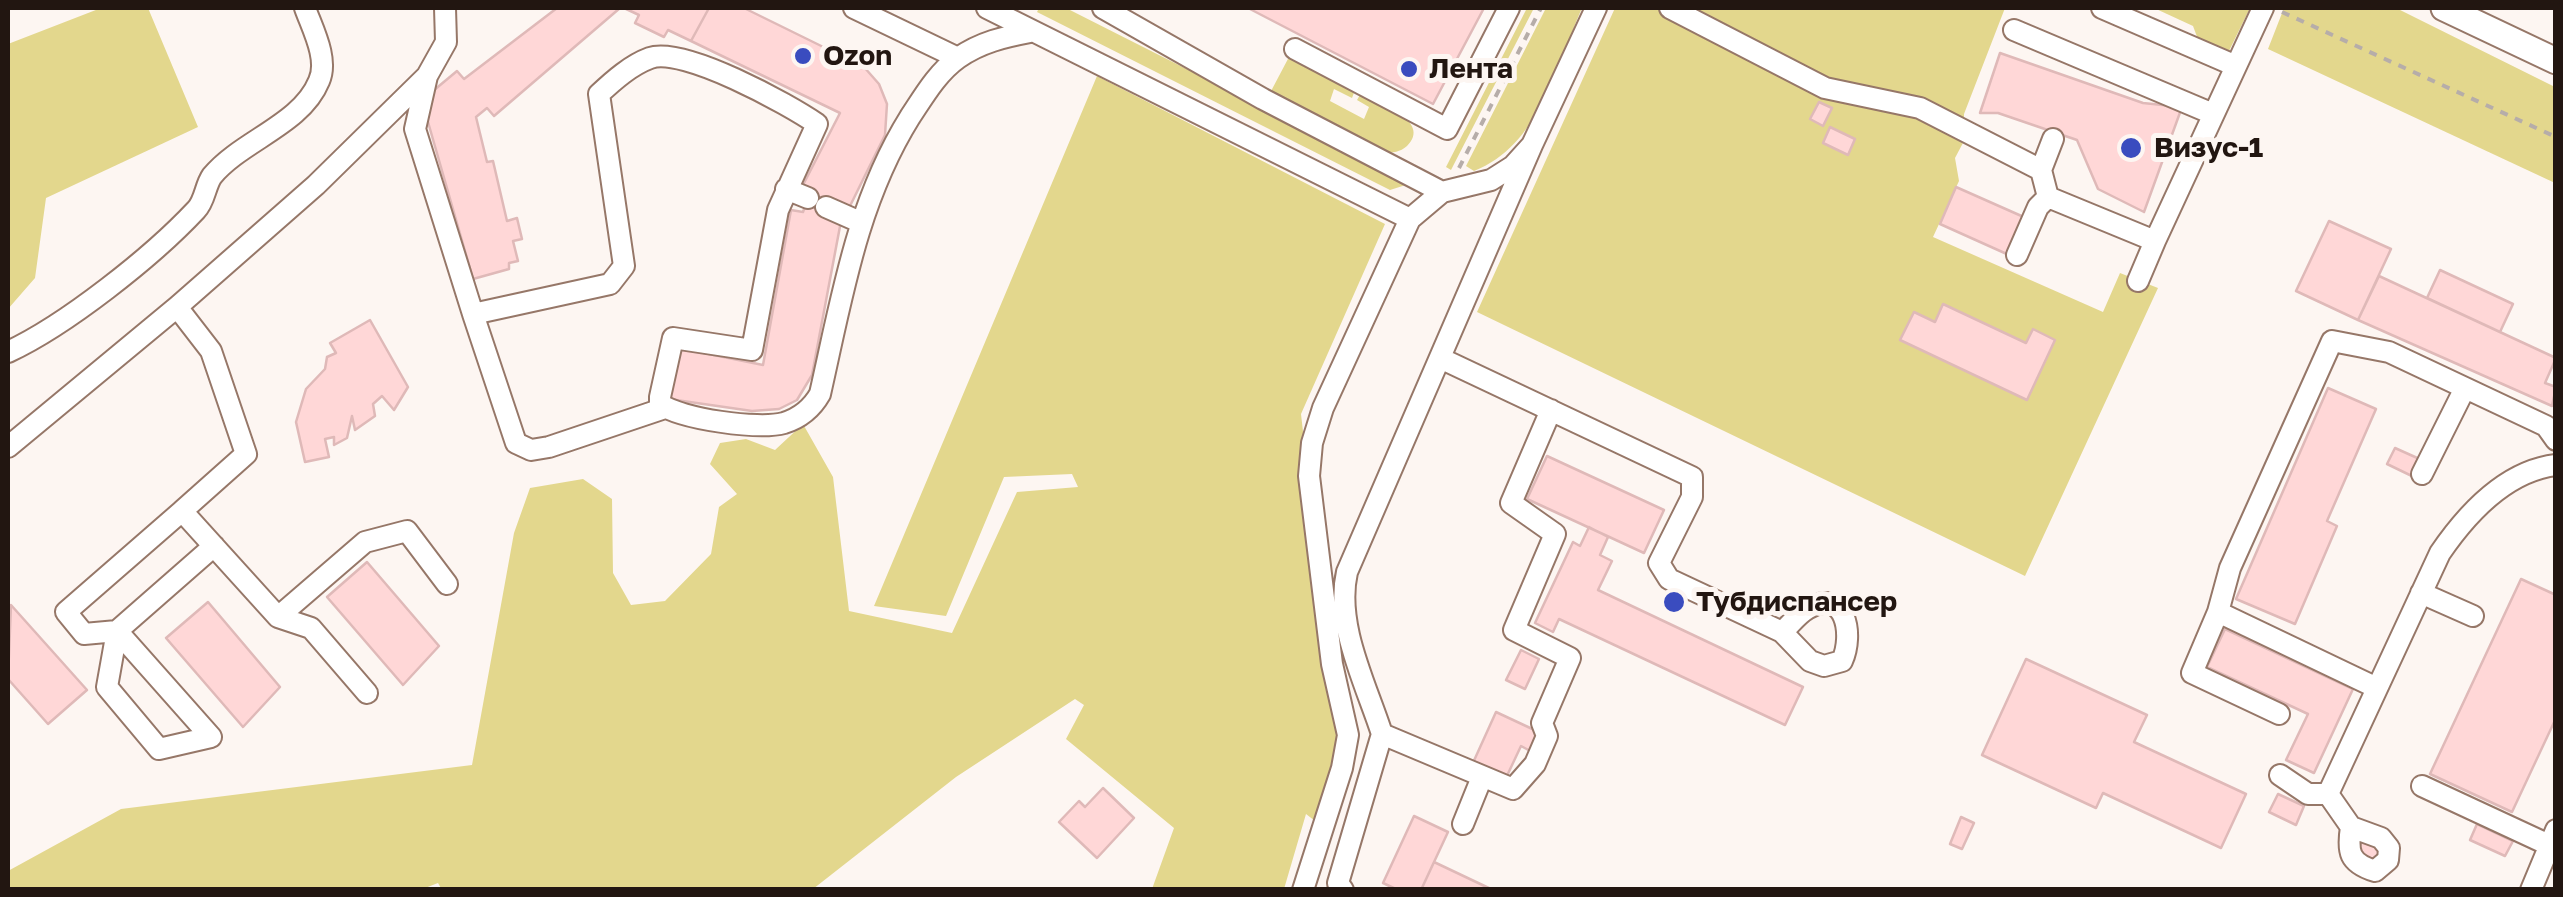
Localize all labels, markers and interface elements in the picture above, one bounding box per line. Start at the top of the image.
place label: Ozon [823,39,892,73]
marker: Ozon [792,45,814,67]
place label: Лента [1429,52,1513,86]
marker: Лента [1398,58,1420,80]
place label: Визус-1 [2154,131,2263,165]
marker: Визус-1 [2118,135,2144,161]
place label: Тубдиспансер [1696,585,1897,619]
marker: Тубдиспансер [1661,589,1687,615]

